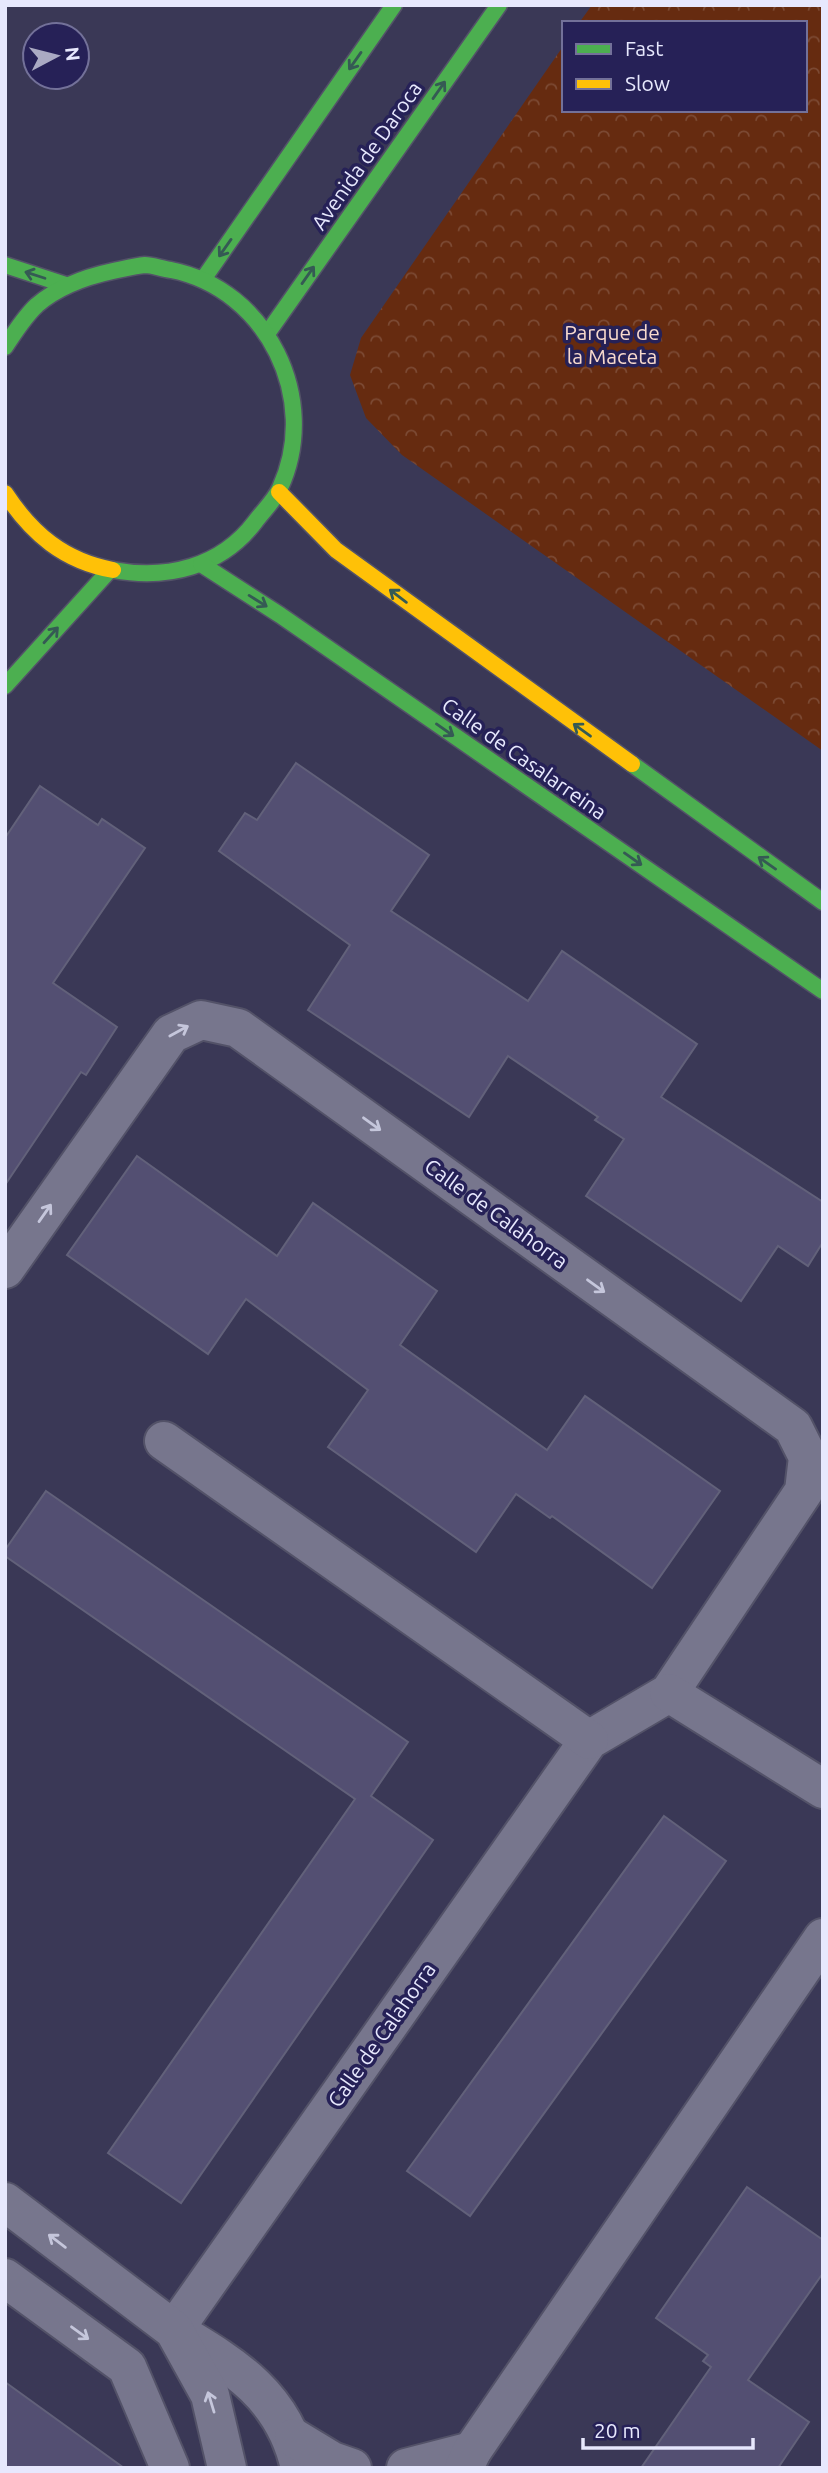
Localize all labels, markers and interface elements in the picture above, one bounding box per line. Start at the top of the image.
north arrow [21,21,91,91]
legend [562,21,807,112]
text: Fast [625,36,663,60]
text: N [61,46,85,62]
one-way arrow [348,51,362,70]
text: Slow [625,71,670,95]
street label: Avenida de Daroca [306,77,426,234]
one-way arrow [432,81,446,100]
one-way arrow [218,238,232,257]
one-way arrow [301,266,315,285]
one-way arrow [25,268,47,280]
park label: Parque de la Maceta [564,320,660,368]
one-way arrow [390,589,408,604]
one-way arrow [248,594,267,608]
one-way arrow [43,626,59,644]
street label: Calle de Casalarreina [438,692,611,824]
one-way arrow [435,723,454,737]
one-way arrow [573,723,592,738]
one-way arrow [623,852,642,866]
one-way arrow [758,856,777,870]
one-way arrow [169,1024,189,1038]
one-way arrow [362,1117,381,1132]
street label: Calle de Calahorra [420,1153,573,1273]
one-way arrow [38,1204,52,1223]
one-way arrow [587,1278,605,1293]
street label: Calle de Calahorra [322,1958,440,2111]
one-way arrow [48,2234,67,2249]
one-way arrow [70,2325,89,2340]
one-way arrow [203,2391,216,2413]
scale bar [583,2406,753,2450]
text: 20 m [594,2418,641,2442]

